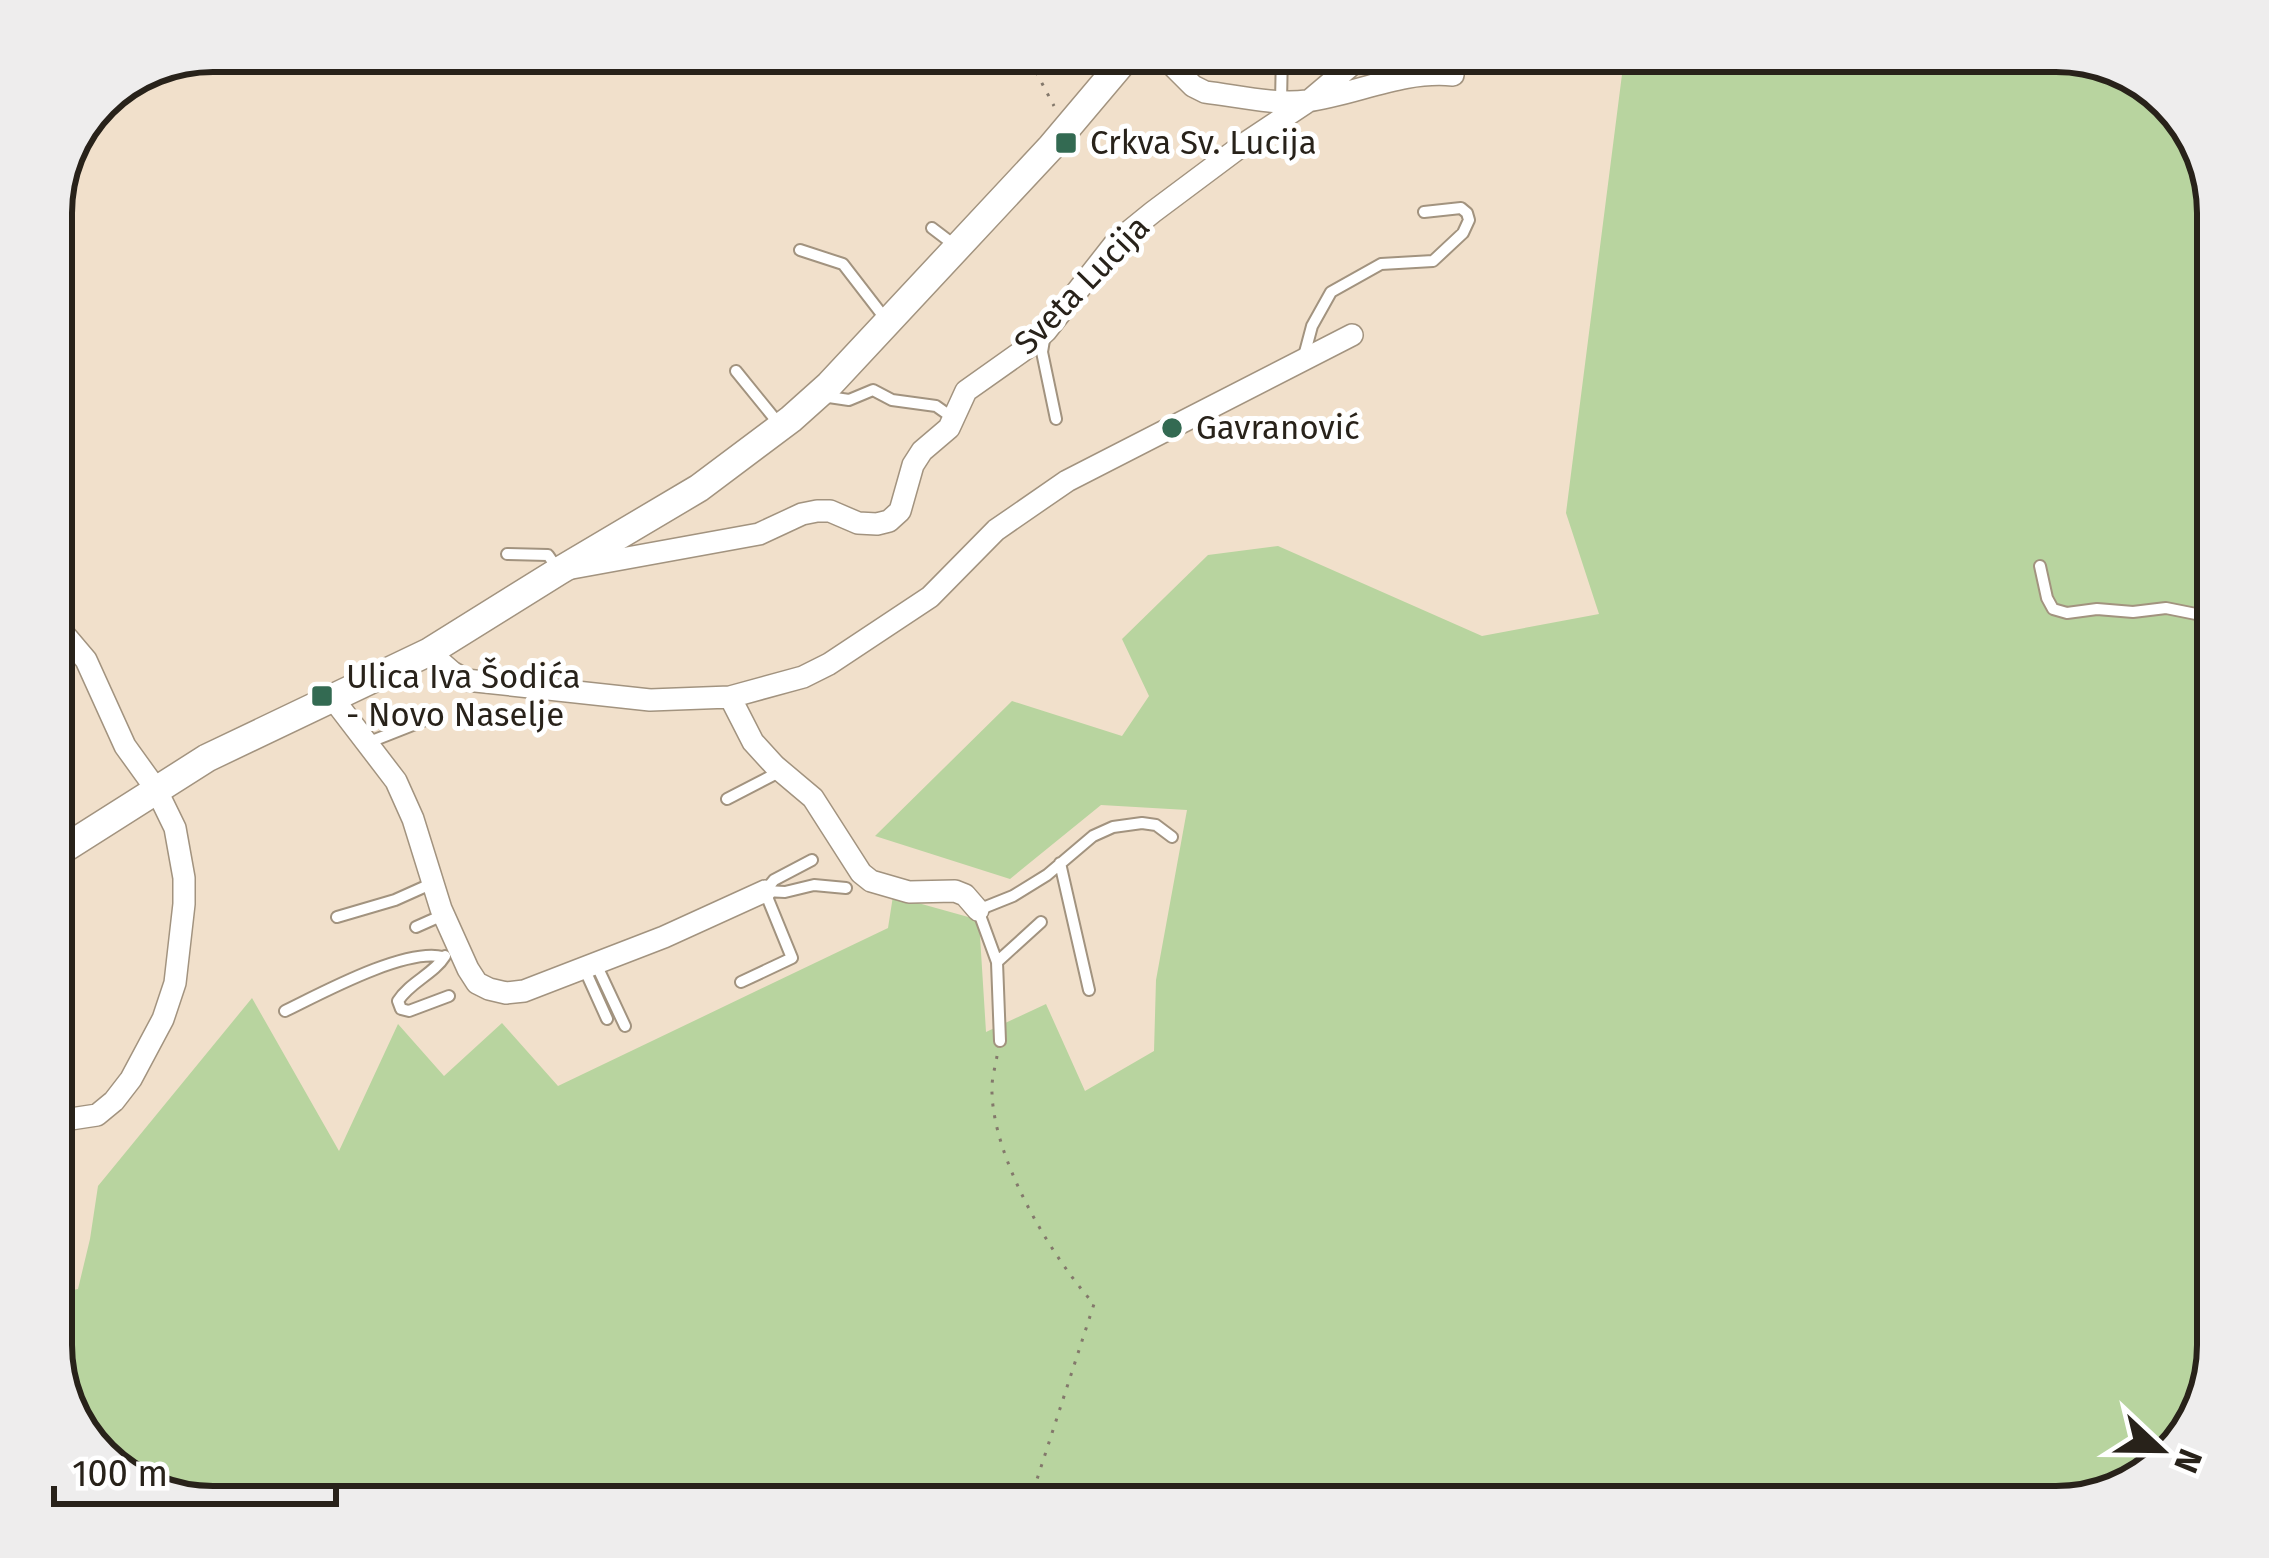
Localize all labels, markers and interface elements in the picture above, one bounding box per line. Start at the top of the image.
place label: Crkva Sv. Lucija [1090,123,1317,163]
marker: Crkva Sv. Lucija [1053,130,1079,156]
street label: Sveta Lucija [1006,207,1158,363]
place label: Gavranović [1196,408,1360,448]
marker: Gavranović [1159,415,1185,441]
place label: Ulica Iva Šodića - Novo Naselje [346,657,581,735]
marker: Ulica Iva Šodića - Novo Naselje [309,683,335,709]
north arrow [2101,1390,2221,1510]
scale bar [54,1432,336,1506]
text: N [2165,1443,2211,1479]
text: 100 m [72,1452,168,1496]

